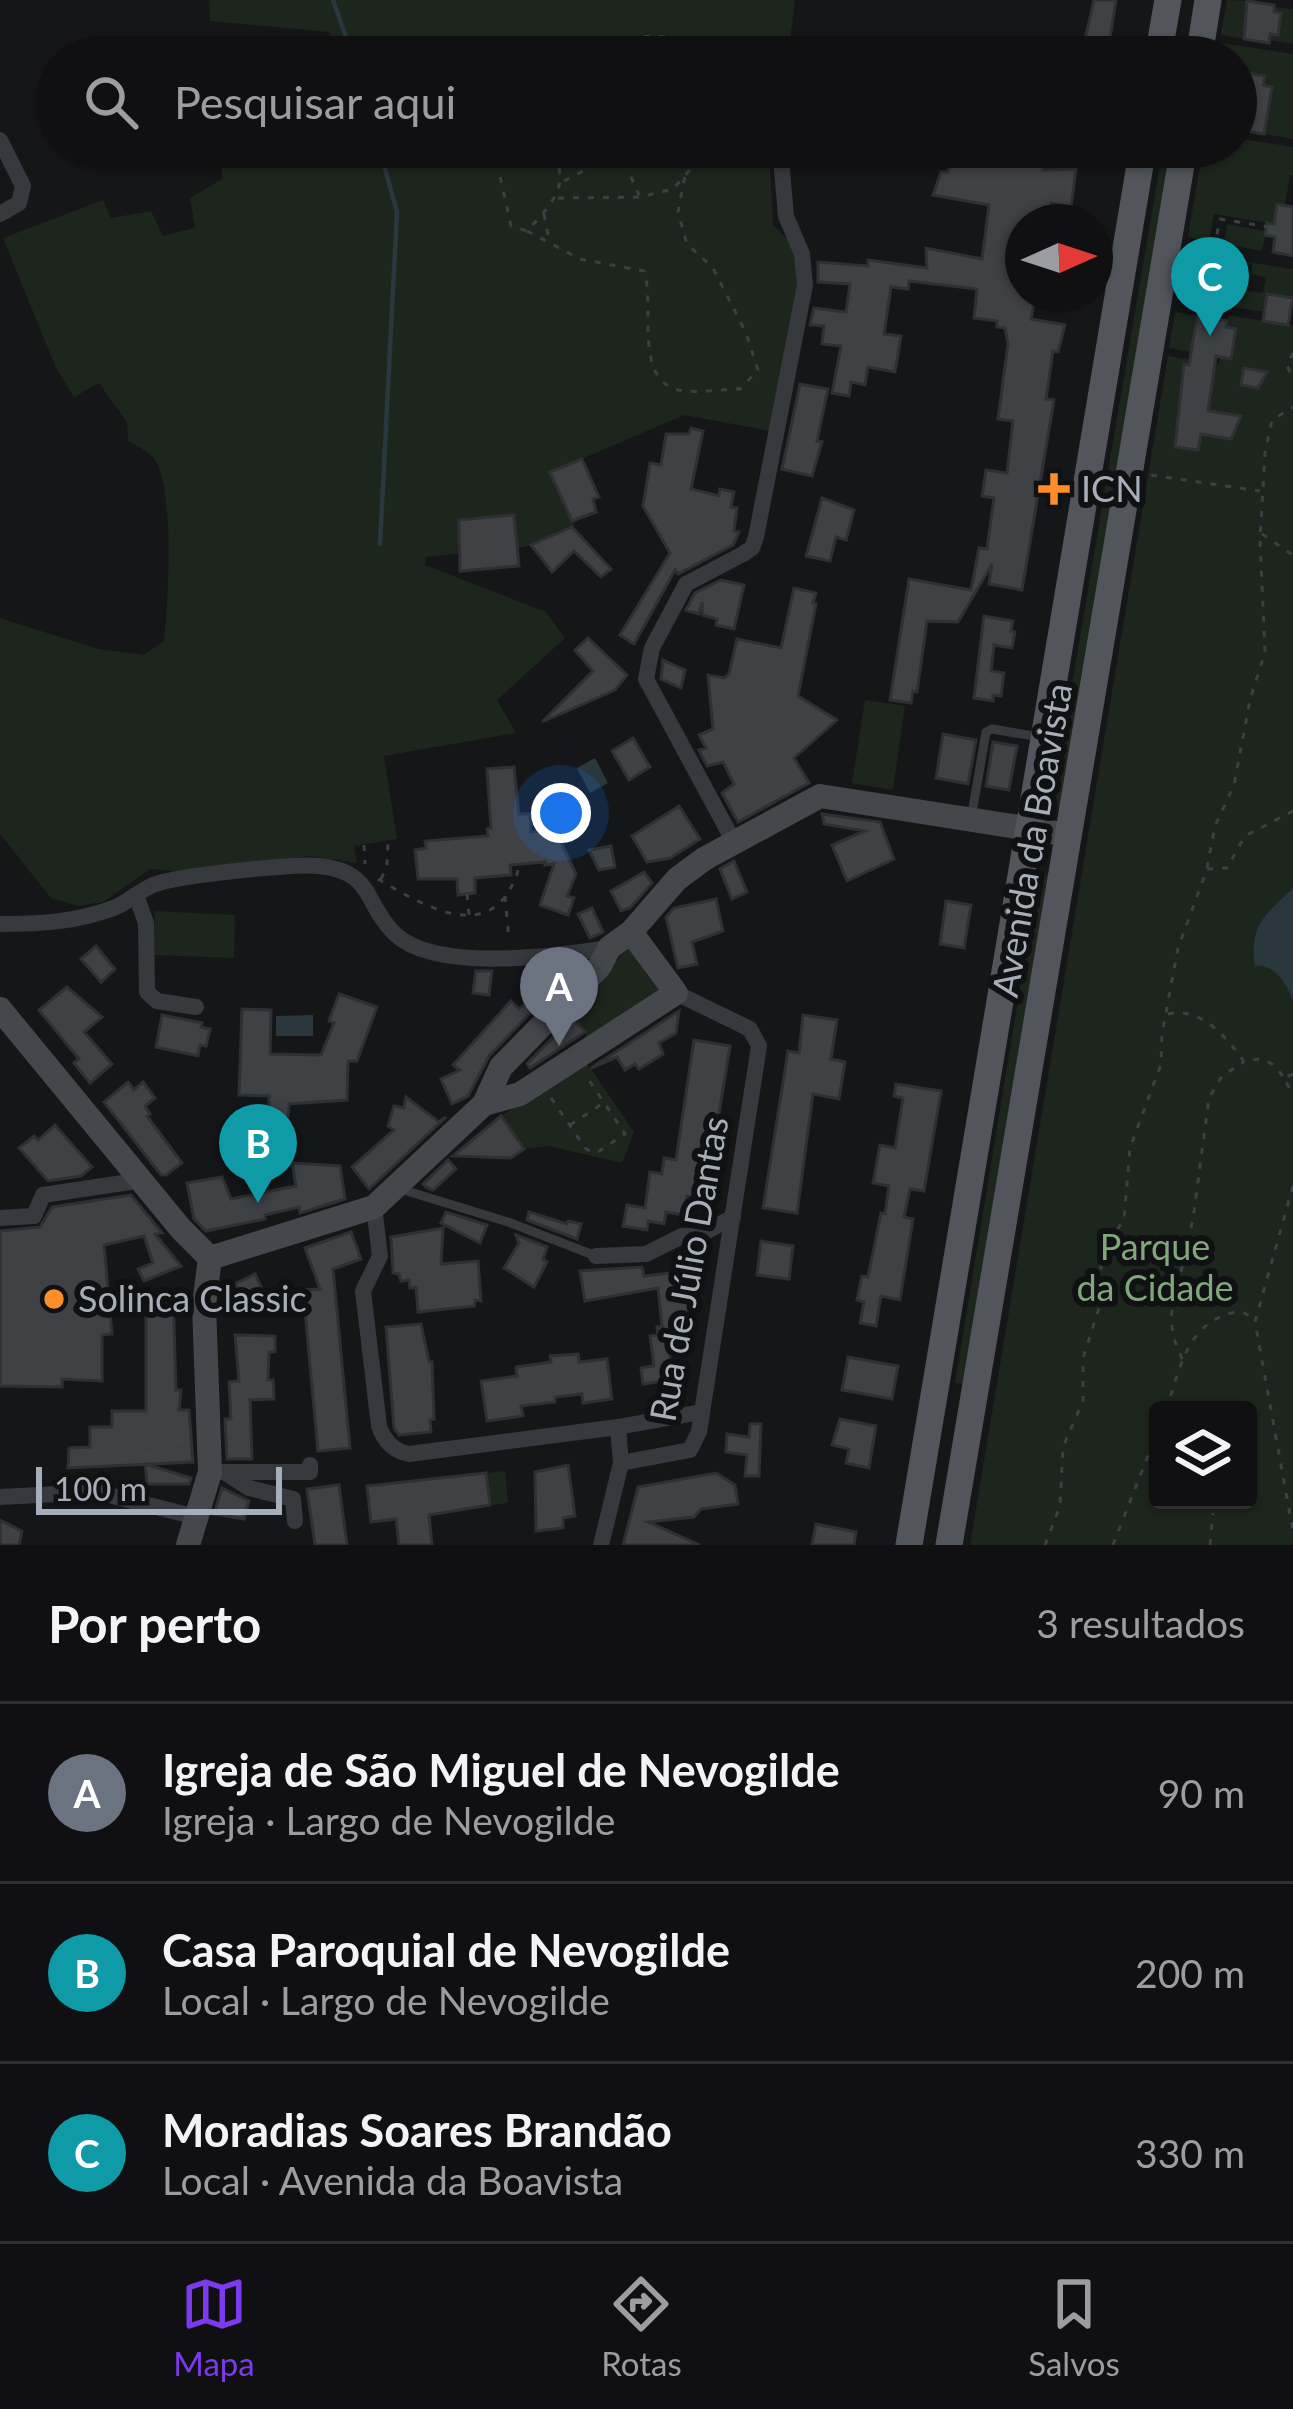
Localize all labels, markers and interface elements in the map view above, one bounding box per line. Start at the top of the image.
search box [36,36,1257,168]
icon: search [78,69,144,135]
text: Pesquisar aqui [174,75,456,129]
north arrow [1005,204,1113,312]
pin: C [1171,237,1249,336]
place label: ICN [1081,466,1143,510]
marker: ICN [1038,473,1070,505]
street label: Avenida da Boavista [982,680,1080,1000]
your location [531,783,591,843]
pin: A [520,947,598,1046]
pin: B [219,1104,297,1203]
street label: Rua de Júlio Dantas [640,1113,737,1425]
park label: Parque da Cidade [1076,1224,1234,1309]
place label: Solinca Classic [78,1276,307,1320]
marker: Solinca Classic [41,1286,67,1312]
map controls [1149,1401,1257,1509]
button: layers [1149,1401,1257,1509]
scale bar [36,1461,282,1514]
text: 100 m [54,1468,147,1508]
text: Por perto [48,1593,261,1654]
text: 3 resultados [1036,1600,1245,1646]
text: Igreja de São Miguel de Nevogilde [162,1743,840,1797]
text: A [73,1770,101,1816]
text: 90 m [1158,1770,1245,1816]
text: Igreja · Largo de Nevogilde [162,1797,615,1843]
text: Casa Paroquial de Nevogilde [162,1923,730,1977]
text: B [74,1950,100,1996]
text: 200 m [1135,1950,1245,1996]
text: Local · Largo de Nevogilde [162,1977,610,2023]
text: Moradias Soares Brandão [162,2103,672,2157]
text: C [74,2130,100,2176]
text: 330 m [1135,2130,1245,2176]
text: Local · Avenida da Boavista [162,2157,623,2203]
tab: Mapa [173,2271,255,2383]
tab: Rotas [601,2271,682,2383]
tab: Salvos [1028,2271,1120,2383]

